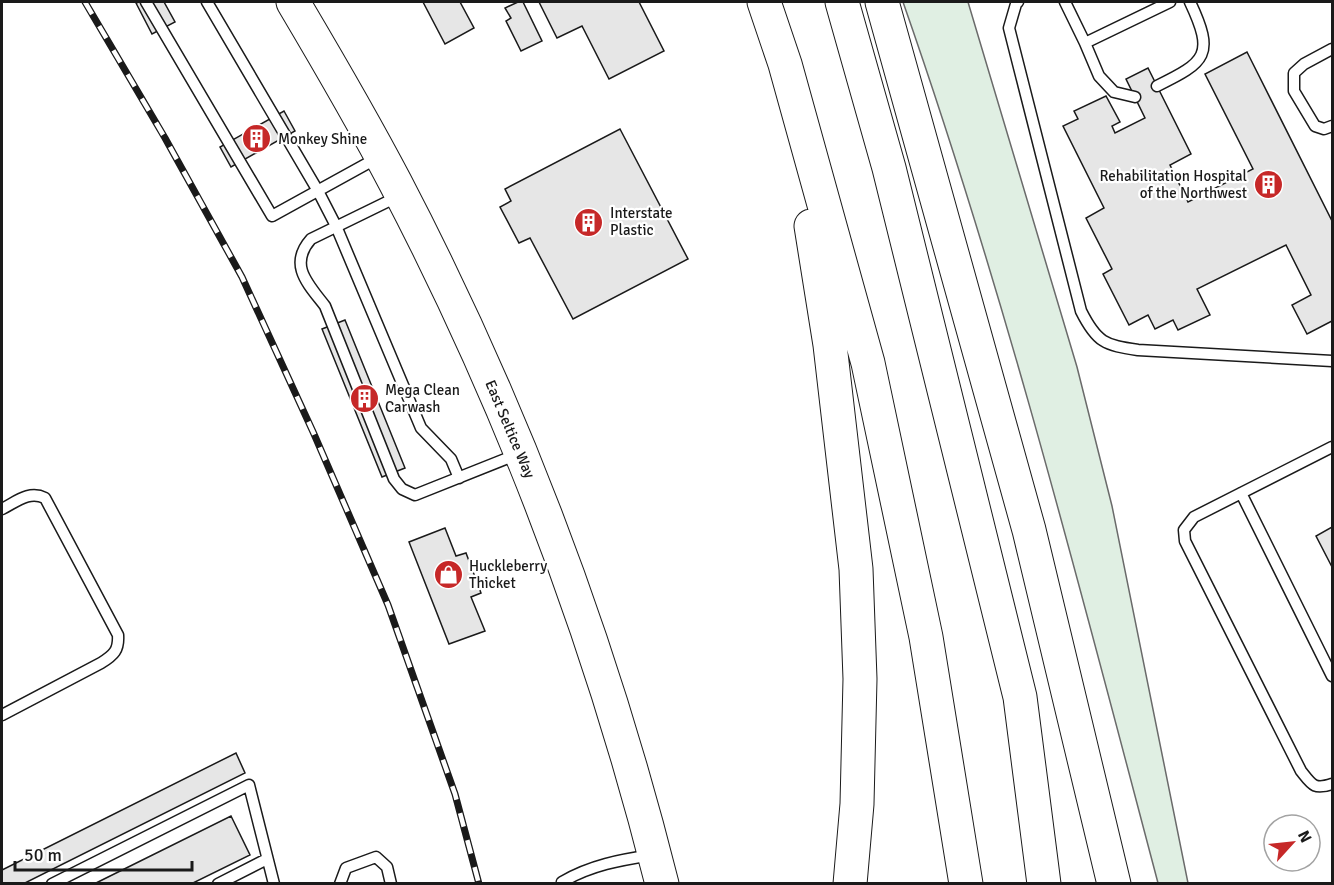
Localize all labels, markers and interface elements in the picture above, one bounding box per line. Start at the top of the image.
building icon: Monkey Shine [241,123,273,155]
place label: Monkey Shine [278,130,367,148]
place label: Rehabilitation Hospital of the Northwest [1100,167,1247,202]
building icon: Rehabilitation Hospital of the Northwest [1252,169,1284,201]
place label: Interstate Plastic [610,204,673,239]
building icon: Interstate Plastic [573,206,605,238]
street label: East Seltice Way [481,377,539,481]
place label: Mega Clean Carwash [385,381,460,416]
building icon: Mega Clean Carwash [348,383,380,415]
place label: Huckleberry Thicket [469,557,547,592]
shop icon: Huckleberry Thicket [432,559,464,591]
north arrow [1262,813,1322,873]
text: N [1293,827,1316,846]
scale bar [15,834,192,872]
text: 50 m [24,844,62,866]

